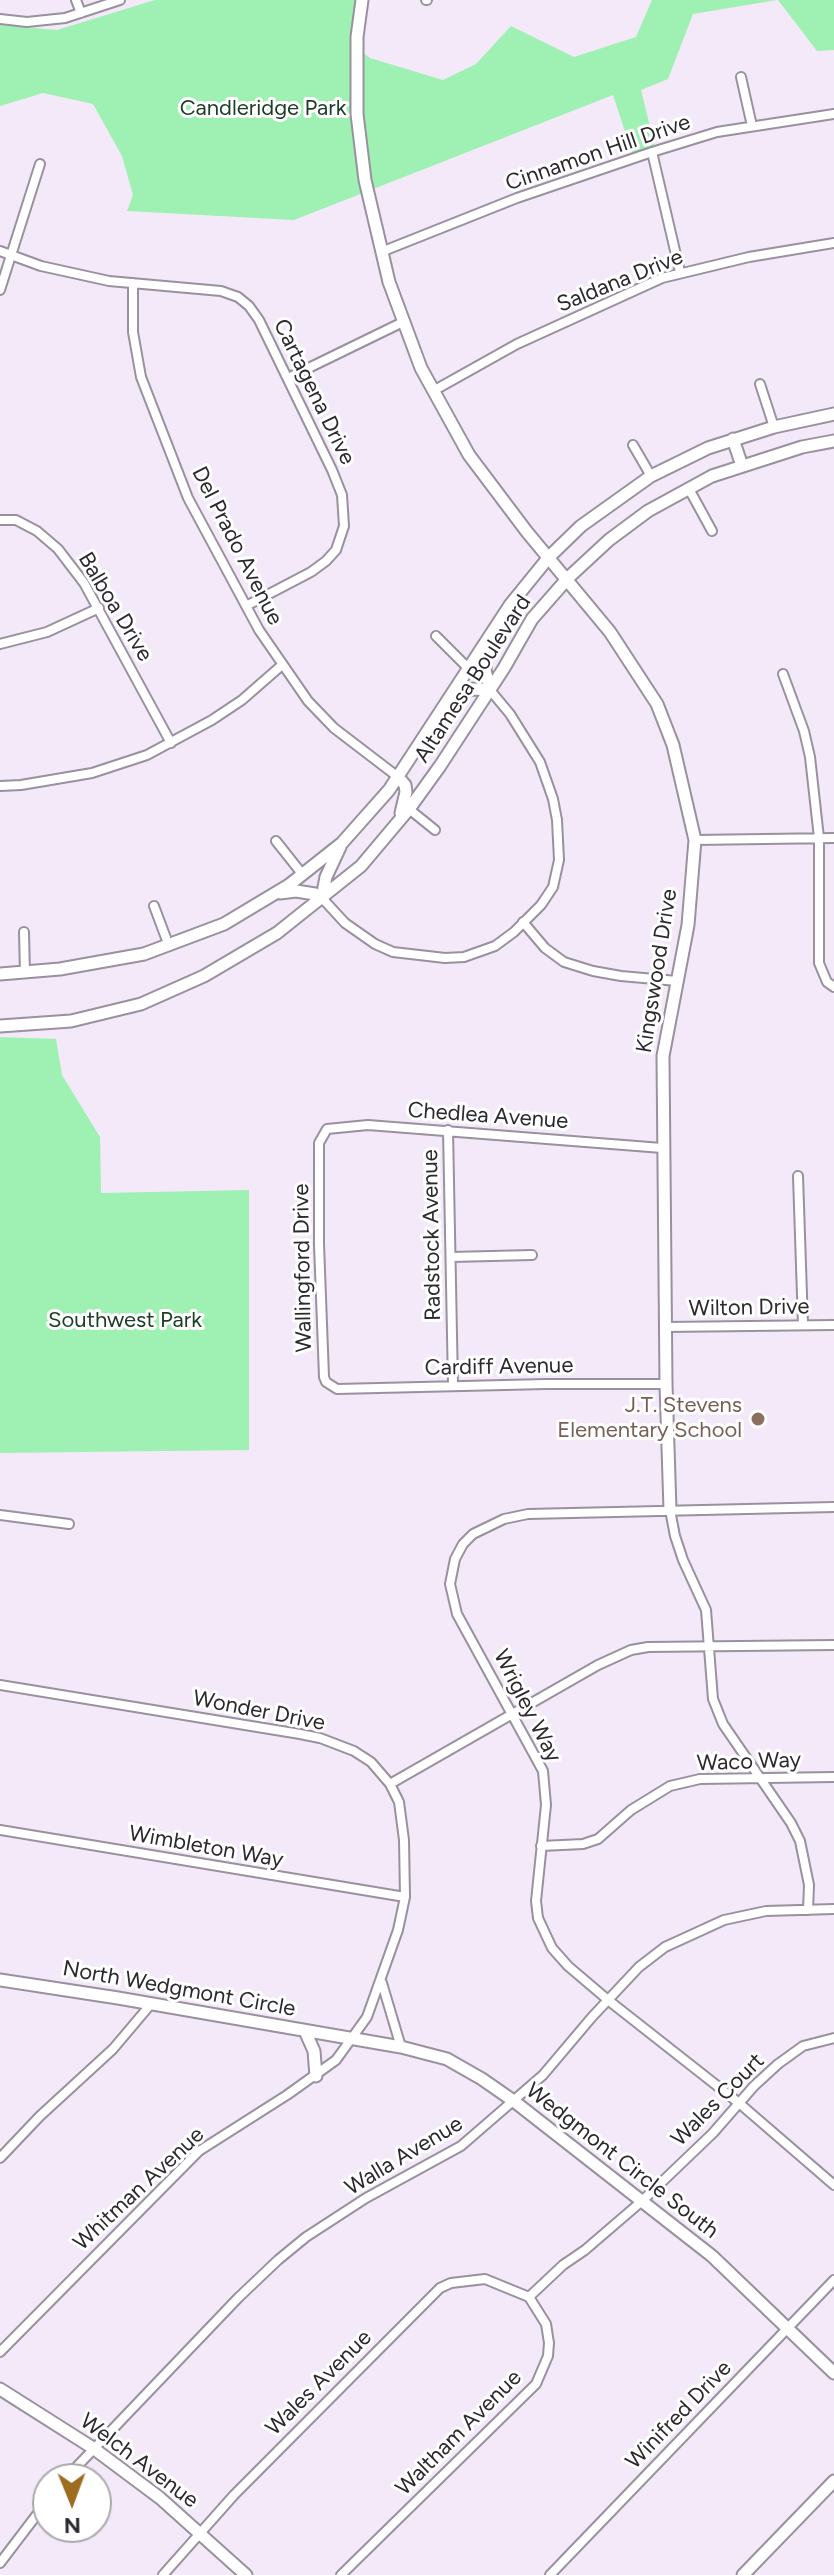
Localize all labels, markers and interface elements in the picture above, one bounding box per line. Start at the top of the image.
park label: Candleridge Park [180,96,346,122]
street label: Cinnamon Hill Drive [502,109,694,197]
street label: Saldana Drive [553,244,687,318]
street label: Cartagena Drive [267,315,361,469]
street label: Del Prado Avenue [186,462,288,630]
street label: Balboa Drive [72,548,158,666]
street label: Altamesa Boulevard [409,590,537,768]
street label: Kingswood Drive [631,887,683,1055]
street label: Chedlea Avenue [407,1097,569,1135]
street label: Radstock Avenue [417,1149,447,1321]
street label: Wallingford Drive [288,1183,318,1353]
street label: Wilton Drive [688,1294,810,1322]
park label: Southwest Park [48,1308,202,1334]
street label: Cardiff Avenue [424,1353,574,1381]
place label: J.T. Stevens Elementary School [557,1393,742,1444]
marker: J.T. Stevens Elementary School [749,1410,767,1428]
street label: Wrigley Way [487,1645,567,1767]
street label: Wonder Drive [191,1685,327,1737]
street label: Waco Way [696,1747,802,1777]
street label: Wimbleton Way [127,1820,285,1874]
street label: North Wedgmont Circle [61,1956,297,2022]
street label: Wales Court [666,2048,770,2152]
street label: Wedgmont Circle South [520,2078,724,2244]
street label: Walla Avenue [341,2111,467,2201]
street label: Whitman Avenue [68,2122,210,2256]
street label: Wales Avenue [261,2325,377,2441]
street label: Winifred Drive [621,2355,737,2475]
street label: Waltham Avenue [391,2365,527,2501]
street label: Welch Avenue [75,2408,203,2514]
north arrow [32,2463,112,2543]
text: N [64,2512,81,2539]

